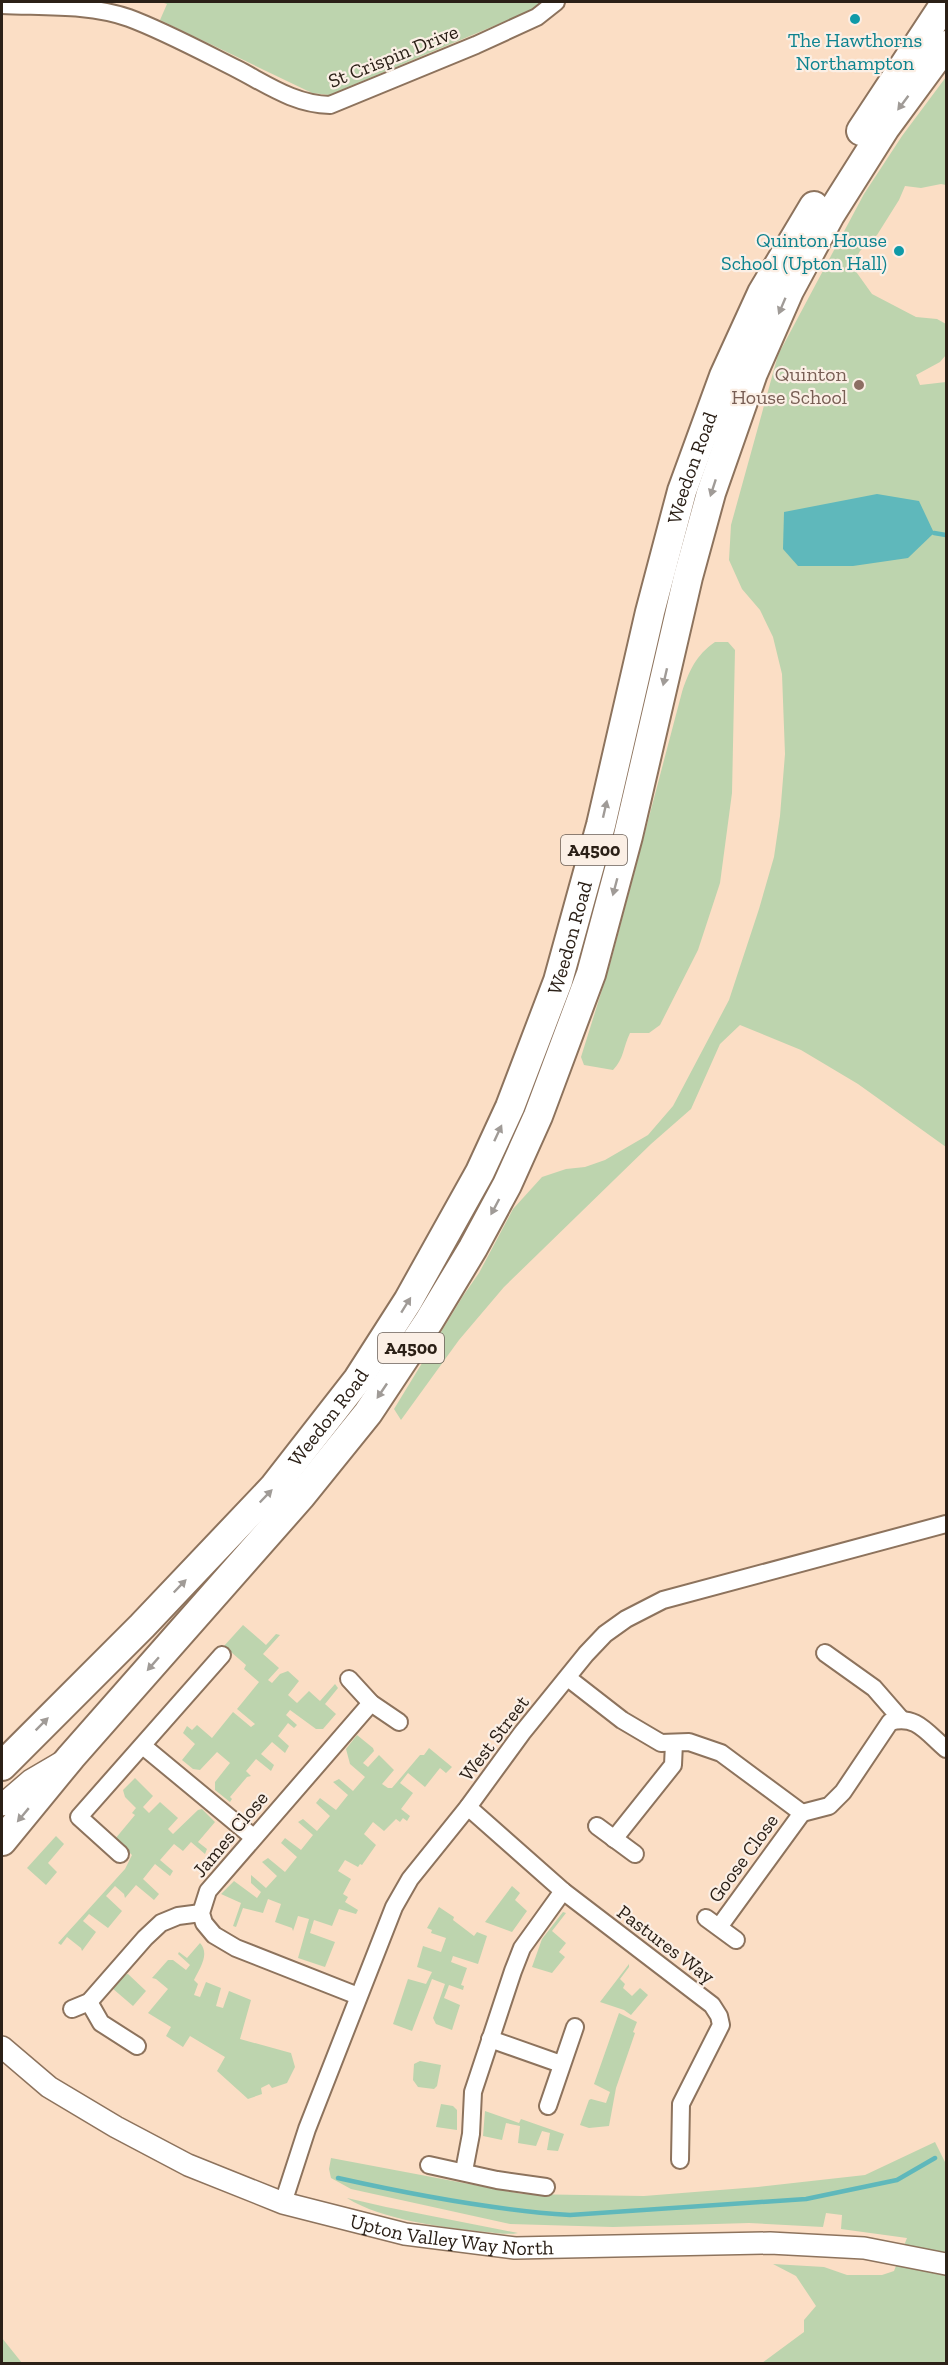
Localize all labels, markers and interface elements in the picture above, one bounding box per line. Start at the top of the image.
marker: The Hawthorns Northampton [848,12,862,26]
street label: St Crispin Drive [325,19,461,93]
place label: The Hawthorns Northampton [788,28,922,75]
one-way arrow [897,95,909,111]
place label: Quinton House School (Upton Hall) [721,228,887,275]
marker: Quinton House School (Upton Hall) [892,244,906,258]
one-way arrow [777,297,787,315]
place label: Quinton House School [731,362,848,409]
marker: Quinton House School [852,378,866,392]
street label: Weedon Road [662,408,722,526]
one-way arrow [707,479,717,497]
one-way arrow [660,668,669,687]
one-way arrow [600,800,610,818]
road number: A4500 [561,835,627,865]
street label: Weedon Road [542,878,597,998]
one-way arrow [609,878,619,896]
one-way arrow [494,1125,503,1142]
one-way arrow [490,1199,500,1216]
one-way arrow [400,1297,411,1313]
road number: A4500 [378,1333,444,1363]
street label: Weedon Road [283,1364,373,1471]
one-way arrow [377,1383,388,1399]
one-way arrow [259,1488,273,1503]
one-way arrow [172,1580,186,1594]
one-way arrow [146,1656,160,1671]
street label: West Street [454,1690,534,1785]
one-way arrow [35,1718,49,1732]
street label: James Close [187,1786,273,1882]
one-way arrow [16,1807,29,1823]
street label: Goose Close [703,1809,783,1907]
street label: Pastures Way [612,1899,720,1989]
street label: Upton Valley Way North [348,2209,555,2260]

